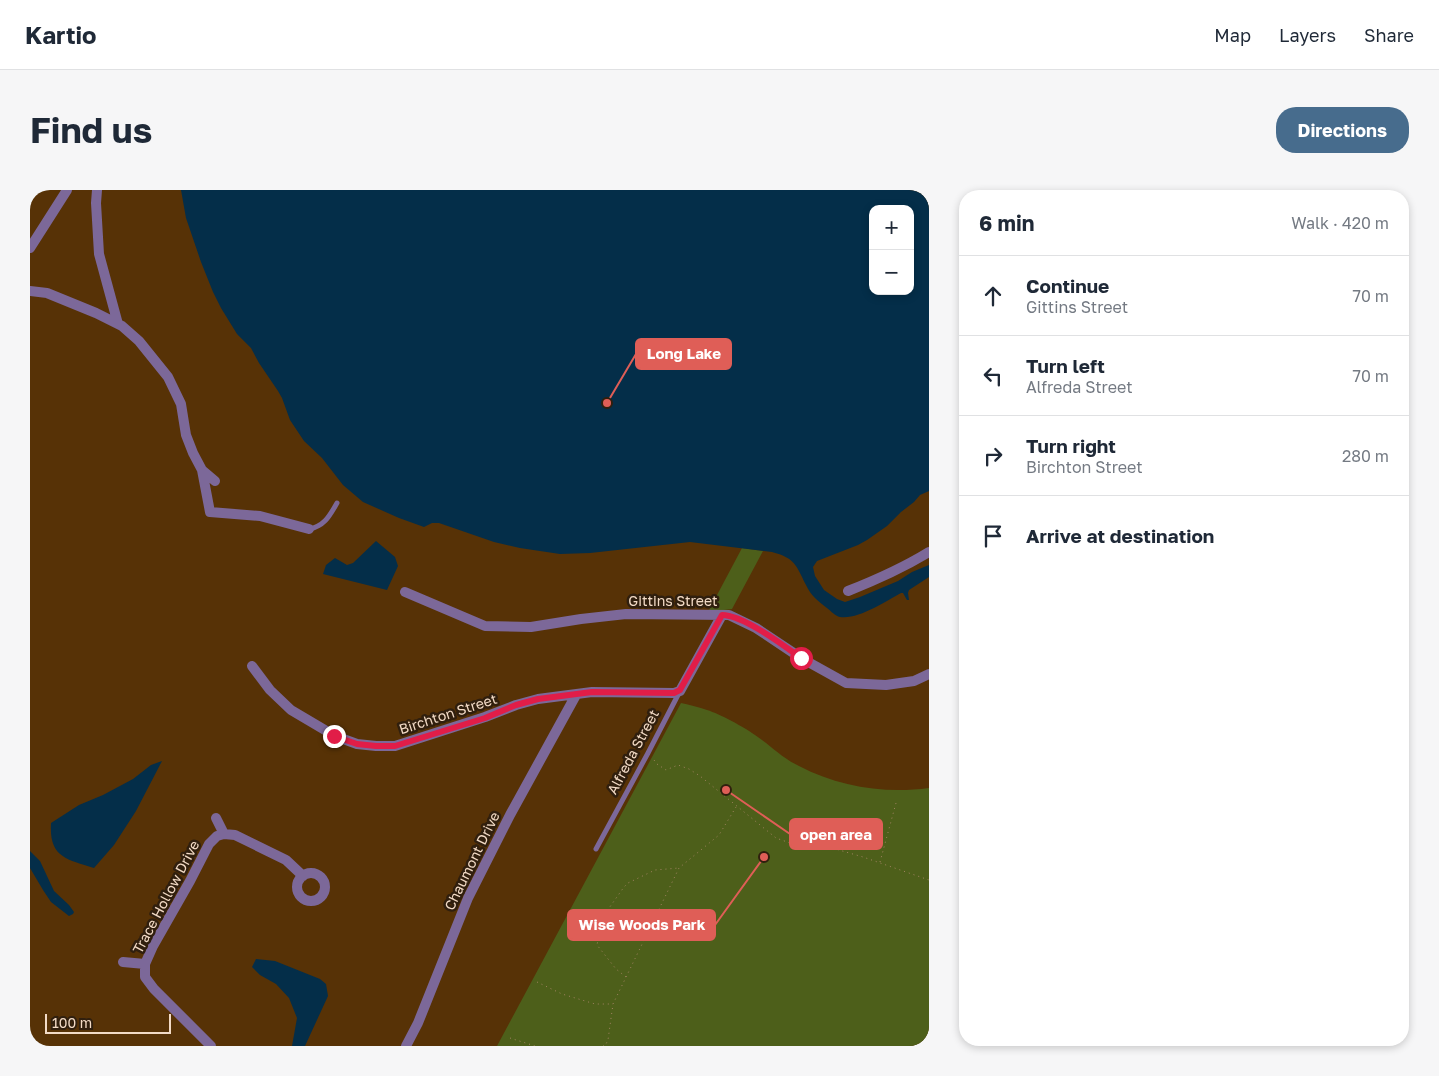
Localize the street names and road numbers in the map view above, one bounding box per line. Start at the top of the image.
street label: Gittins Street [628,592,718,609]
street label: Birchton Street [397,690,499,737]
street label: Alfreda Street [603,707,662,797]
street label: Chaumont Drive [440,809,503,913]
street label: Trace Hollow Drive [129,837,203,956]

